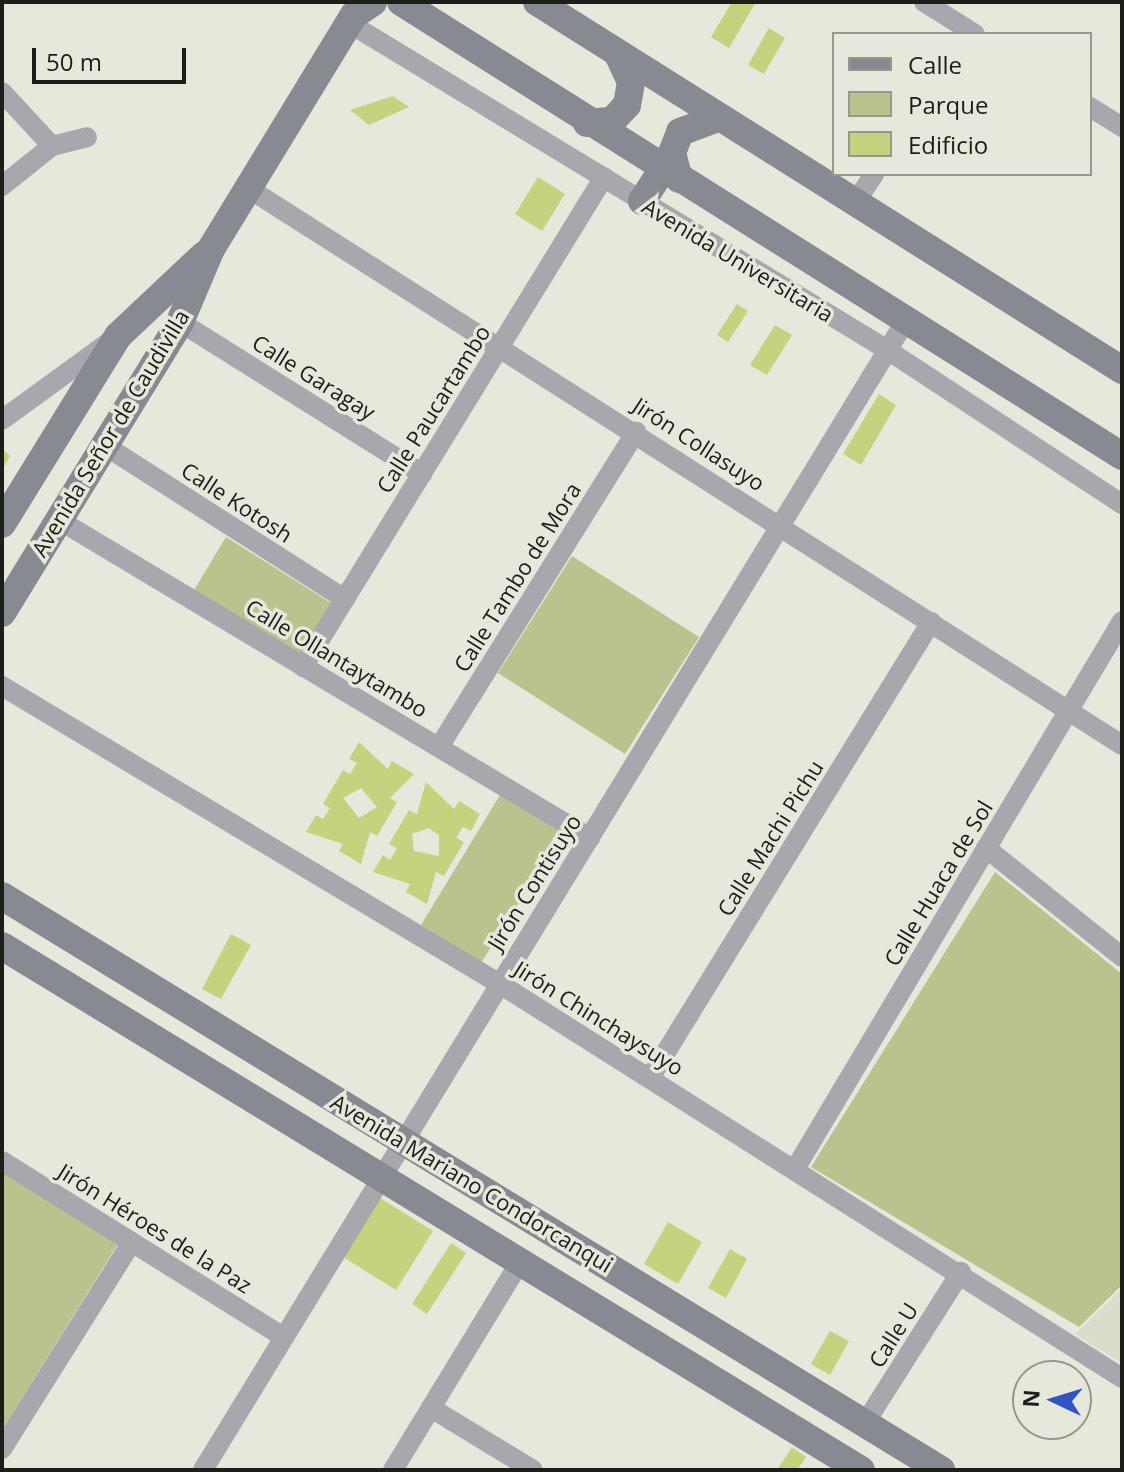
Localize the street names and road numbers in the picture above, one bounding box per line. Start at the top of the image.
street label: Avenida Universitaria [638,193,838,327]
street label: Avenida Señor de Caudivilla [26,305,194,561]
street label: Calle Paucartambo [371,320,495,498]
street label: Calle Garagay [248,329,380,425]
street label: Jirón Collasuyo [628,392,770,496]
street label: Calle Kotosh [177,456,297,548]
street label: Calle Tambo de Mora [448,478,586,676]
street label: Calle Ollantaytambo [241,593,433,723]
street label: Calle Machi Pichu [711,755,829,921]
street label: Calle Huaca de Sol [878,796,998,970]
street label: Jirón Contisuyo [482,809,586,955]
street label: Jirón Chinchaysuyo [509,955,689,1081]
street label: Avenida Mariano Condorcanqui [326,1088,618,1278]
street label: Jirón Héroes de la Paz [53,1158,257,1298]
street label: Calle U [863,1298,923,1372]

